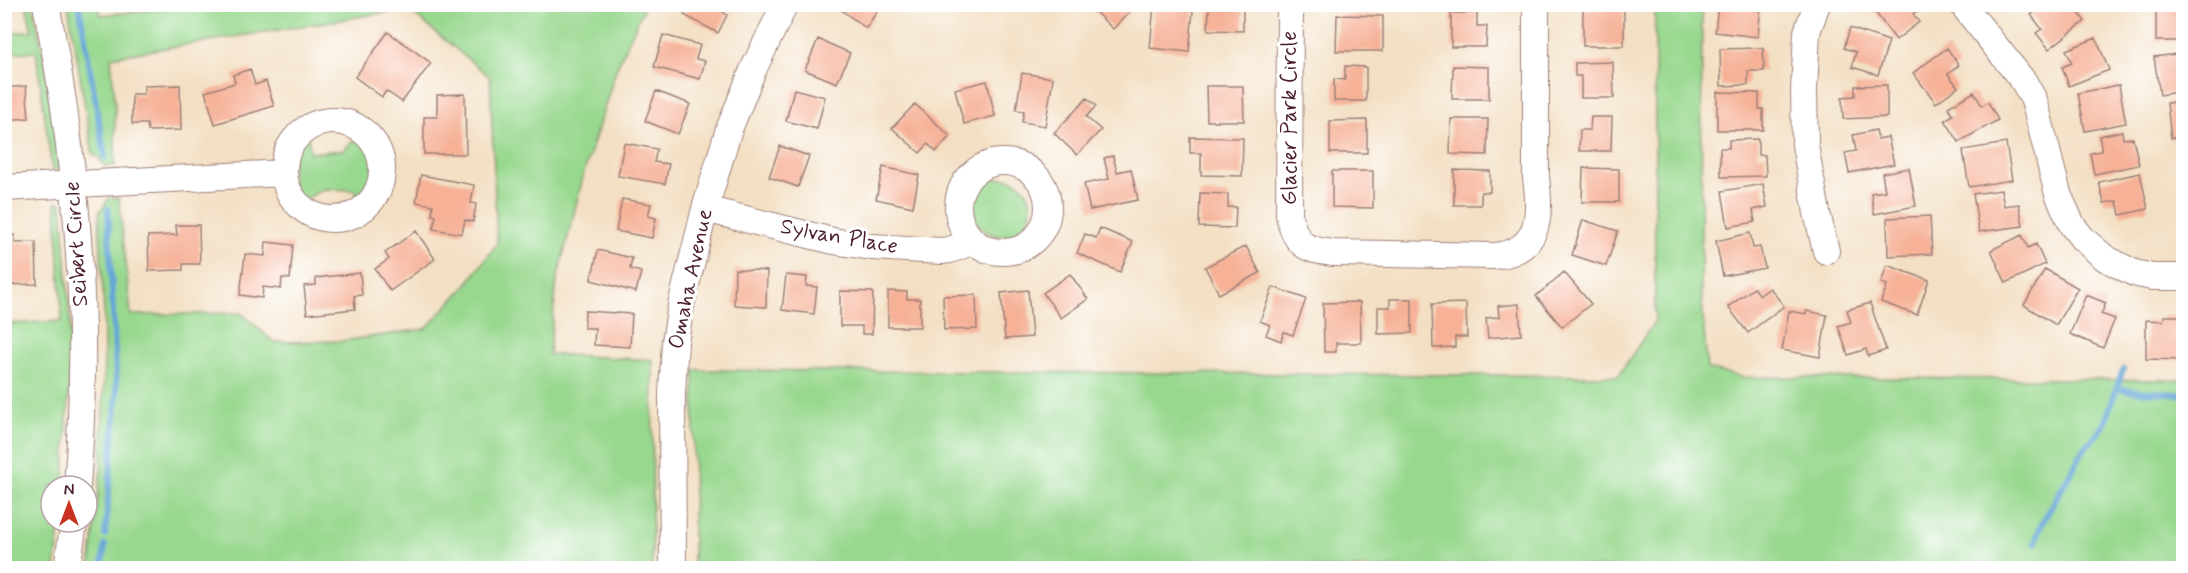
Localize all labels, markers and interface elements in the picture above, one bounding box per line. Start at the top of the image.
street label: Glacier Park Circle [1276,31,1304,205]
street label: Seibert Circle [59,180,95,308]
street label: Omaha Avenue [662,206,720,352]
street label: Sylvan Place [778,213,900,261]
north arrow [39,474,99,534]
text: N [64,480,74,501]

